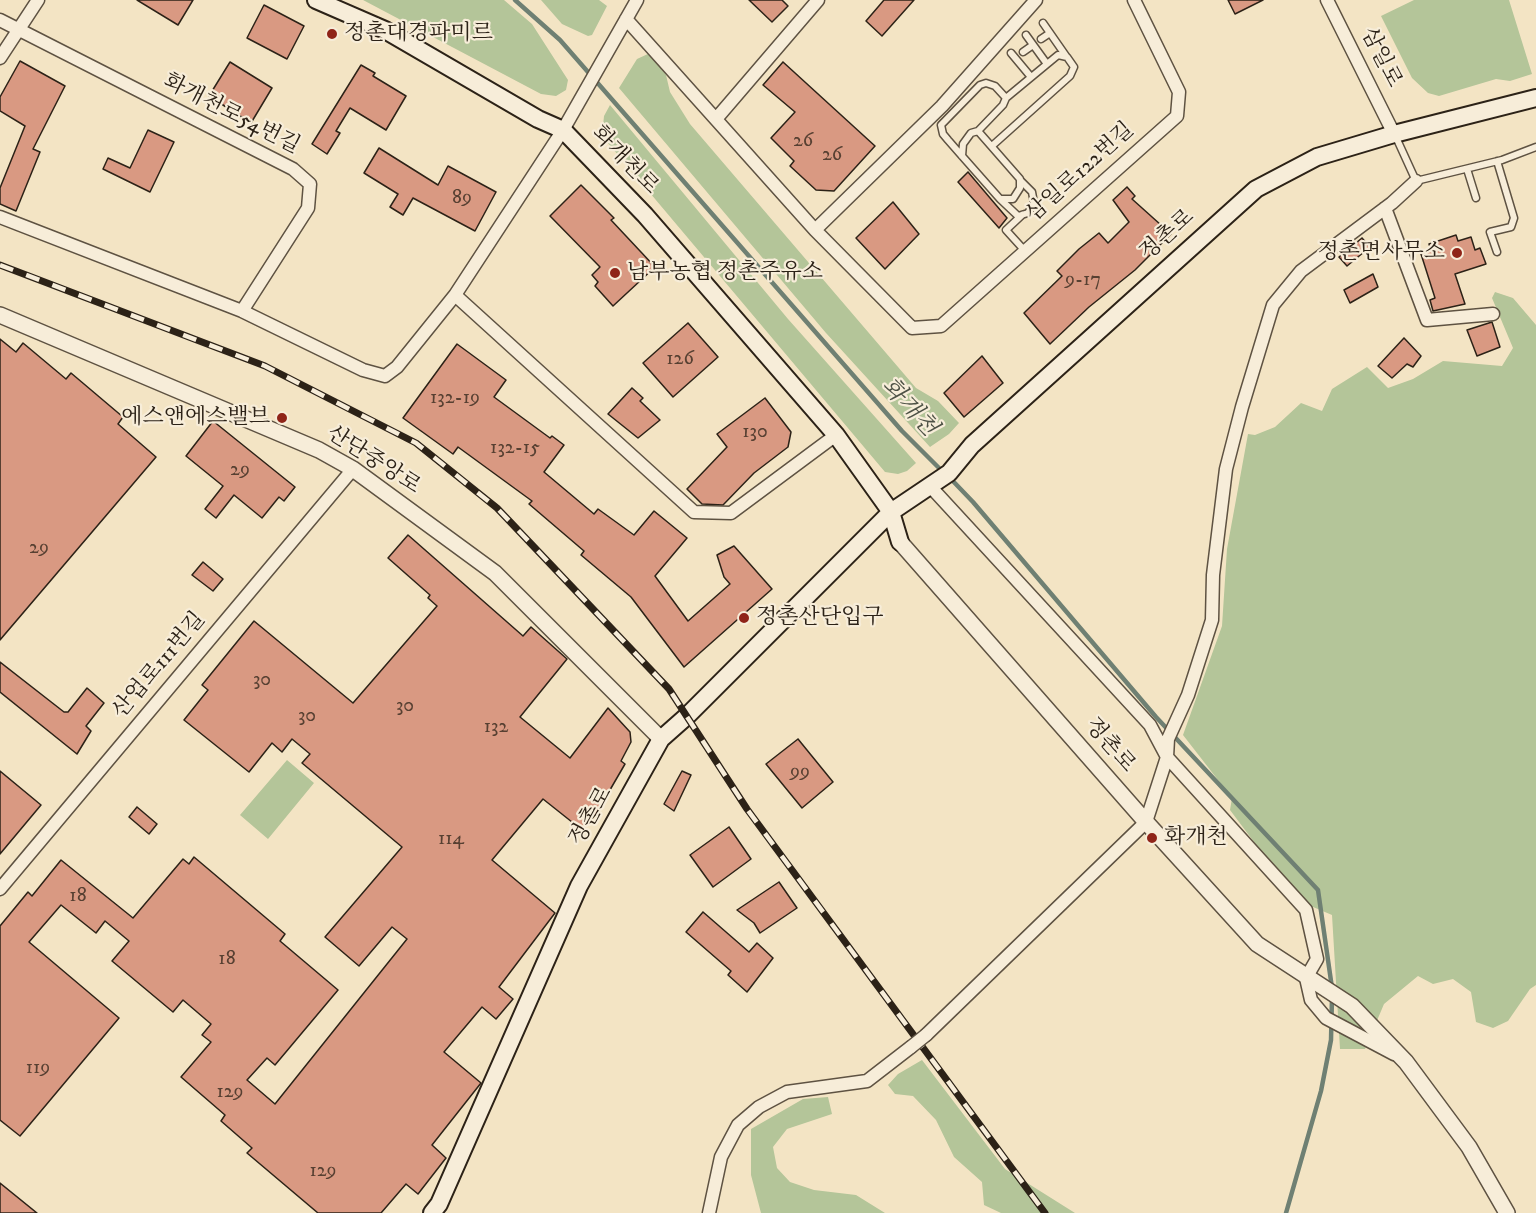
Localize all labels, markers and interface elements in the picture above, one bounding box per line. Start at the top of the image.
place label: 정촌대경파미르 [344,21,493,47]
street label: 삼일로 [1354,24,1406,92]
marker: 정촌대경파미르 [325,27,339,41]
street label: 화개천로54번길 [158,69,304,161]
street label: 삼일로122번길 [1022,118,1140,228]
street label: 화개천로 [585,121,663,201]
house number: 26 [793,130,813,154]
house number: 26 [822,144,842,168]
house number: 89 [452,187,472,211]
street label: 정촌로 [1135,205,1201,267]
place label: 정촌면사무소 [1317,240,1445,266]
marker: 정촌면사무소 [1450,246,1464,260]
place label: 남부농협 정촌주유소 [627,260,823,286]
marker: 남부농협 정촌주유소 [608,266,622,280]
house number: 9-17 [1065,269,1101,293]
house number: 126 [666,348,694,372]
water label: 화개천 [874,373,942,443]
house number: 132-19 [430,387,480,411]
place label: 에스앤에스밸브 [121,405,270,431]
marker: 에스앤에스밸브 [275,411,289,425]
street label: 산단중앙로 [321,421,425,501]
house number: 130 [742,421,768,445]
house number: 132-15 [490,437,540,461]
house number: 29 [230,459,250,483]
house number: 29 [29,537,49,561]
place label: 정촌산단입구 [756,605,884,631]
street label: 산업로111번길 [108,608,212,724]
marker: 정촌산단입구 [737,611,751,625]
house number: 30 [253,669,271,693]
house number: 30 [396,695,414,719]
house number: 30 [298,705,316,729]
street label: 정촌로 [1078,713,1140,779]
house number: 132 [484,716,508,740]
house number: 99 [790,761,810,785]
street label: 정촌로 [565,783,619,851]
place label: 화개천 [1164,825,1228,851]
house number: 114 [438,828,464,852]
marker: 화개천 [1145,831,1159,845]
house number: 18 [69,885,87,909]
house number: 18 [218,948,236,972]
house number: 119 [26,1057,50,1081]
house number: 129 [216,1081,244,1105]
house number: 129 [309,1160,337,1184]

